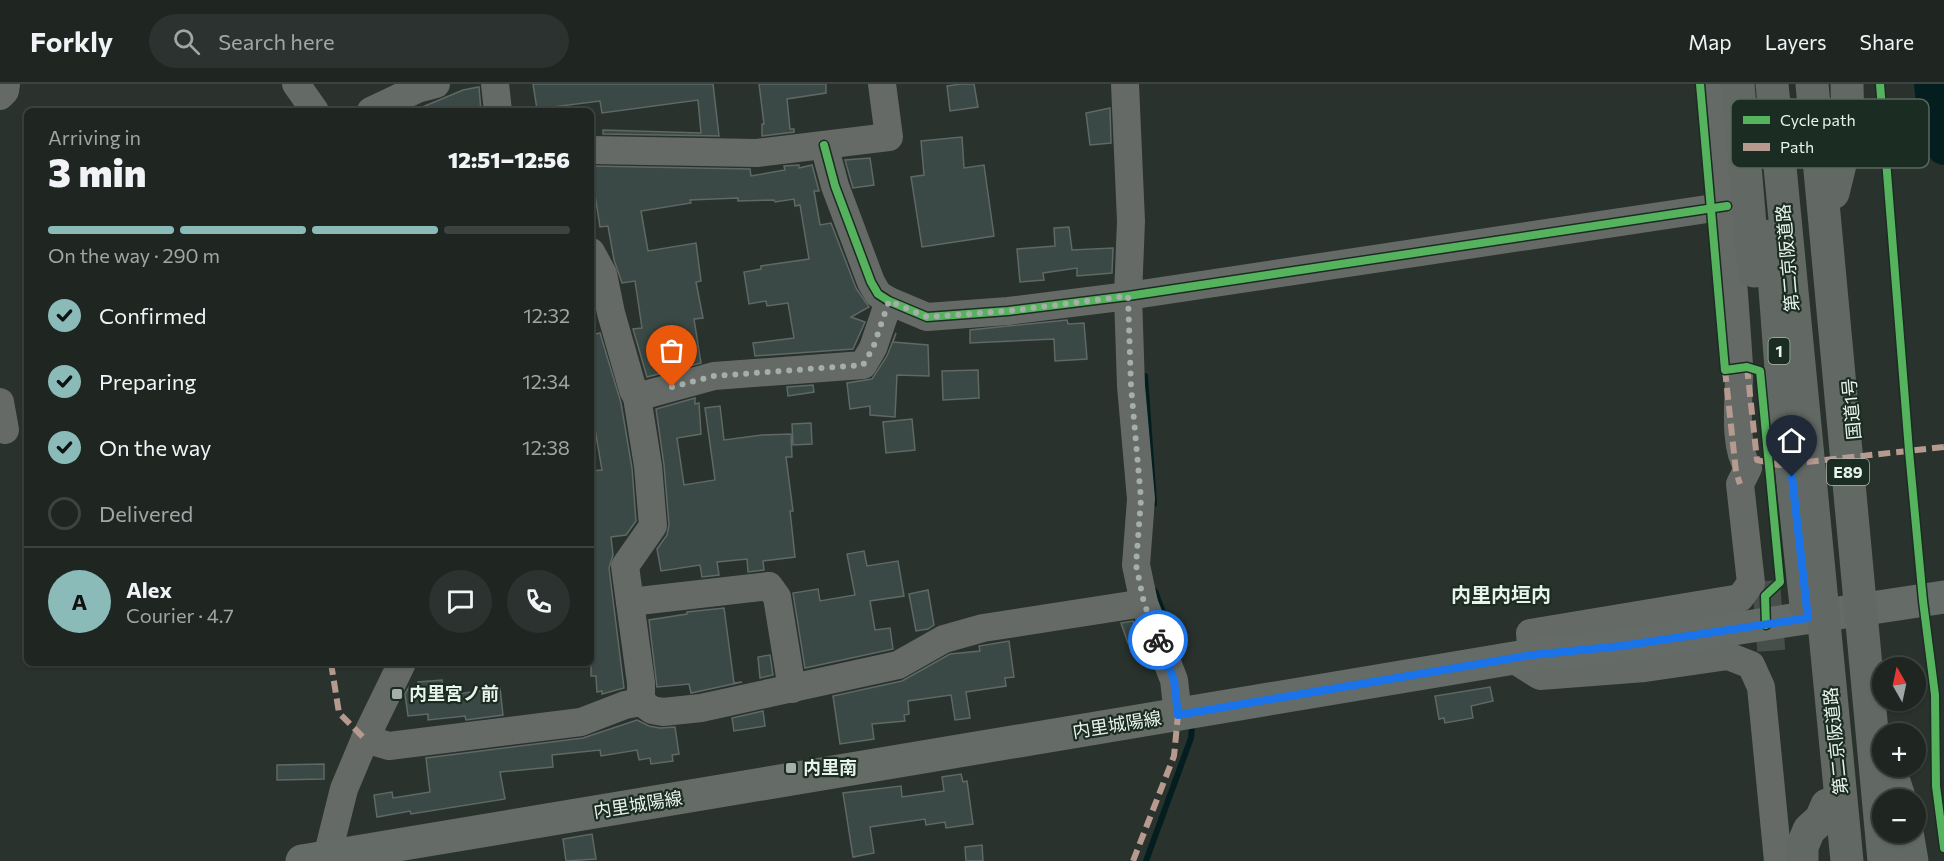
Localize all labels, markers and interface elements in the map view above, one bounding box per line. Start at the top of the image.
search box [149,14,569,68]
text: Forkly [30,24,113,58]
icon: search [170,25,203,58]
text: Search here [218,28,335,55]
text: Map [1688,29,1732,54]
text: Layers [1765,29,1827,54]
text: Share [1860,29,1914,54]
legend [1731,99,1929,168]
text: Cycle path [1780,110,1856,129]
text: Arriving in [48,125,141,149]
text: Path [1780,137,1814,156]
text: 12:51–12:56 [448,146,570,173]
text: 3 min [48,147,146,195]
street label: 第二京阪道路 [1771,203,1803,313]
text: On the way · 290 m [48,243,220,267]
icon: check [48,299,81,332]
text: Confirmed [99,302,206,329]
text: 12:32 [523,303,570,327]
pin [646,325,697,387]
icon: bag [655,334,688,367]
road number: 1 [1768,338,1790,364]
icon: check [48,365,81,398]
text: Preparing [99,368,196,395]
text: 12:34 [522,369,570,393]
street label: 国道1号 [1837,377,1865,441]
pin [1766,415,1817,477]
icon: home [1775,424,1808,457]
icon: check [48,431,81,464]
text: On the way [99,434,211,461]
text: 12:38 [522,435,570,459]
road number: E89 [1827,459,1869,485]
text: Delivered [99,500,193,527]
button: chat [429,570,492,633]
button: phone [507,570,570,633]
text: Alex [126,576,172,603]
district label: 内里内垣内 [1451,582,1551,606]
text: A [72,588,87,615]
text: Courier · 4.7 [126,603,234,627]
courier [1128,610,1188,670]
icon: bike [1142,624,1175,657]
north arrow [1872,657,1926,711]
map controls [1872,657,1926,843]
place label: 内里宮ノ前 [409,682,499,704]
street label: 第二京阪道路 [1818,686,1852,796]
marker: 内里宮ノ前 [390,687,404,701]
street label: 内里城陽線 [1071,706,1163,742]
button: + [1872,723,1926,777]
place label: 内里南 [803,756,857,778]
marker: 内里南 [784,761,798,775]
street label: 内里城陽線 [592,786,684,822]
button: − [1872,789,1926,843]

